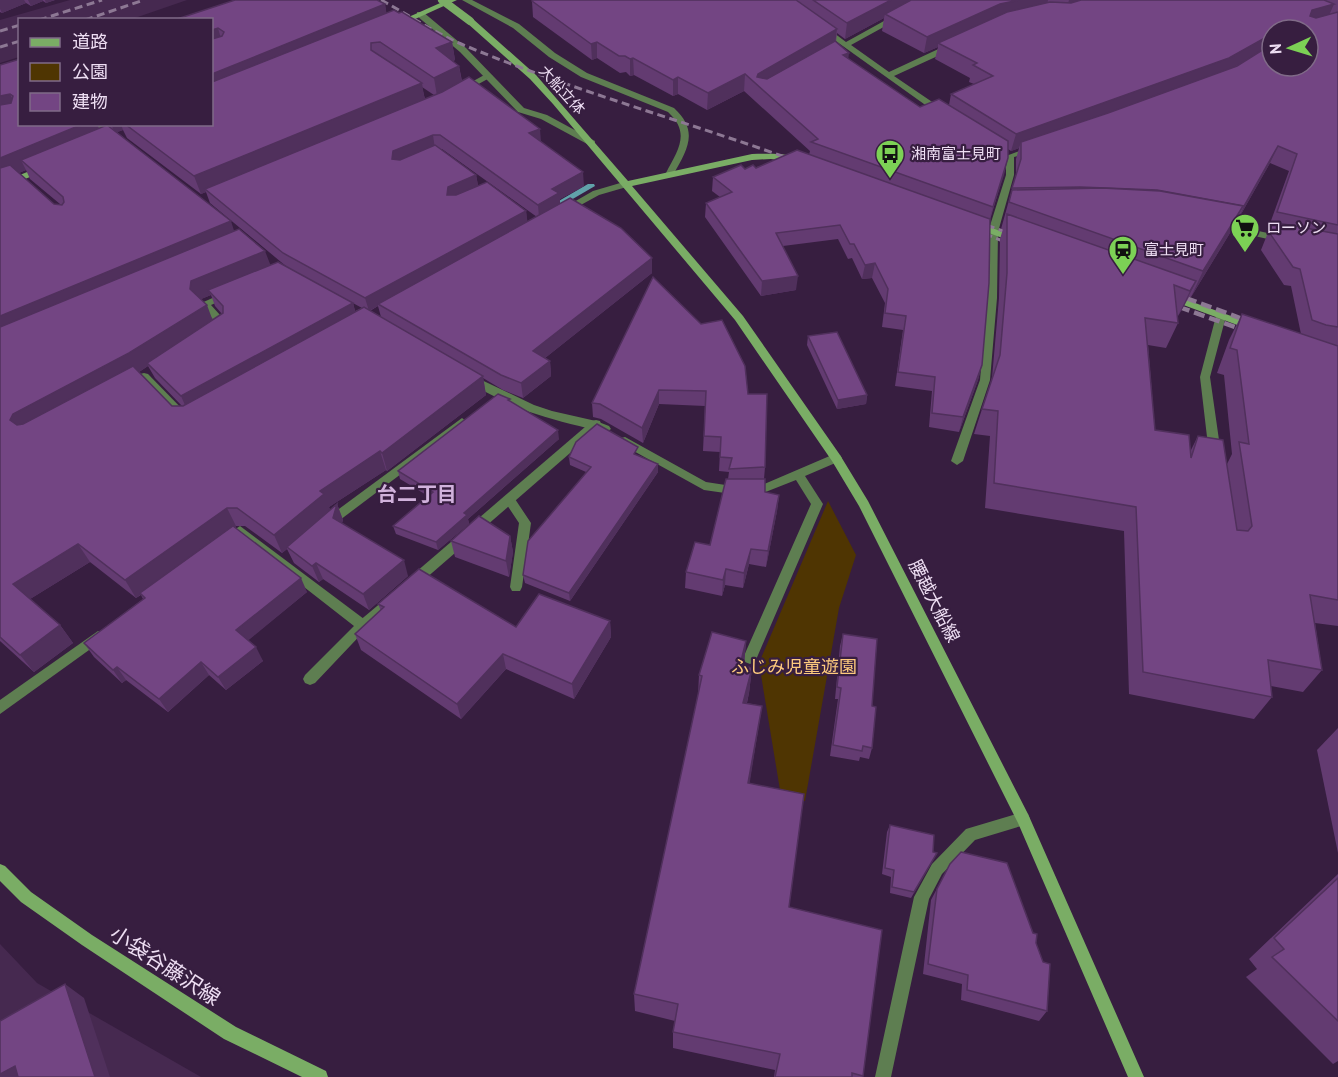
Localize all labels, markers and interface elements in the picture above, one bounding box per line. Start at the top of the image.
legend [18,18,213,126]
north arrow [1260,18,1320,78]
text: 道路 [72,30,108,53]
text: N [1265,43,1285,55]
text: 公園 [72,60,108,83]
street label: 大船立体 [535,61,590,118]
text: 建物 [72,90,108,113]
bus stop icon: 湘南富士見町 [874,138,906,180]
place label: 湘南富士見町 [911,144,1001,163]
supermarket icon: ローソン [1229,212,1261,254]
place label: ローソン [1266,218,1326,237]
station icon: 富士見町 [1107,234,1139,276]
place label: 富士見町 [1144,240,1204,259]
district label: 台二丁目 [377,481,457,507]
street label: 腰越大船線 [904,555,965,646]
park label: ふじみ児童遊園 [731,655,857,678]
street label: 小袋谷藤沢線 [105,920,225,1011]

